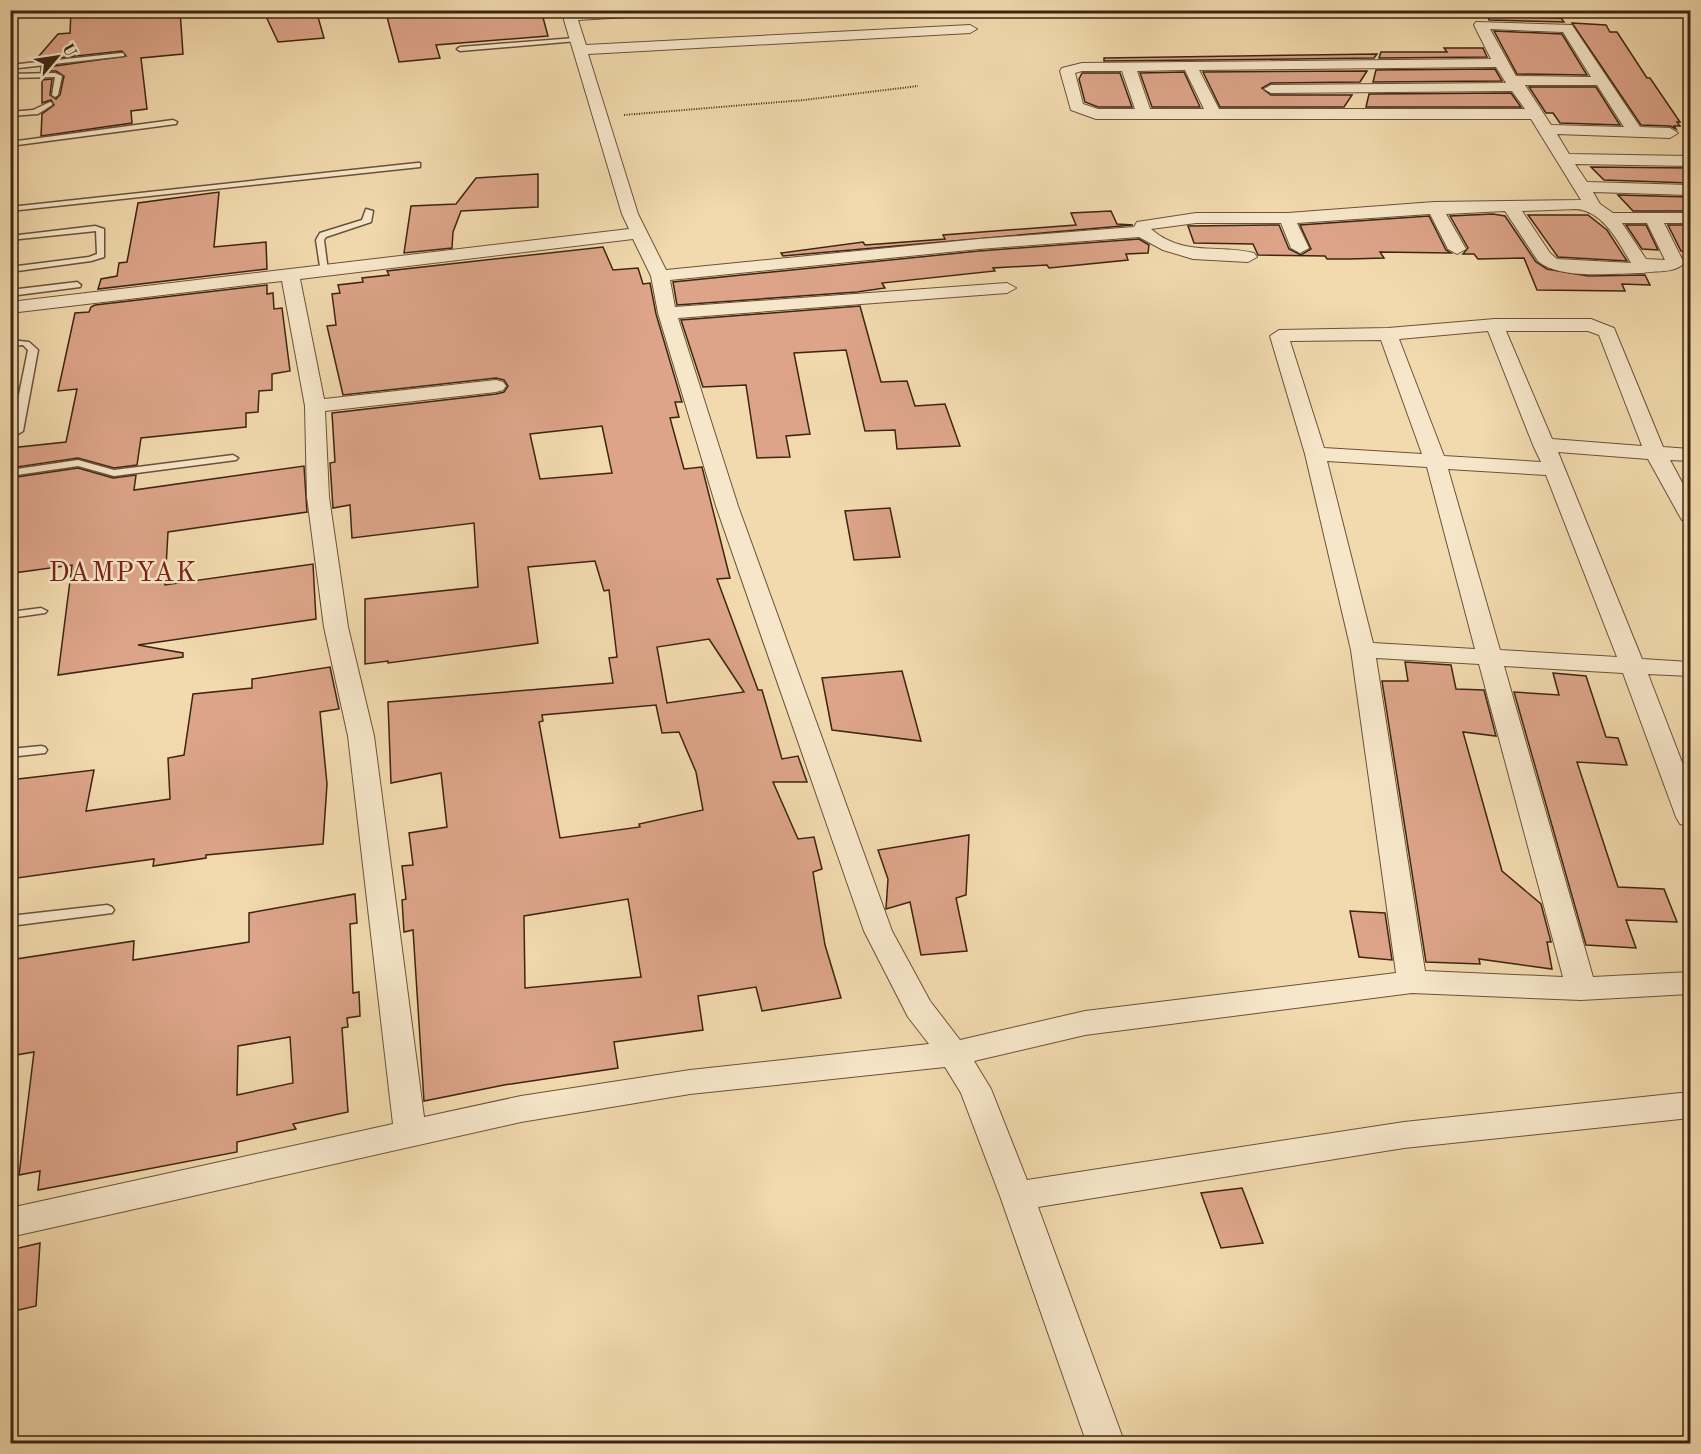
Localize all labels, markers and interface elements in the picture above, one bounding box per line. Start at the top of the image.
north arrow [27,27,87,87]
text: U [58,41,79,60]
district label: DAMPYAK [48,560,198,587]

